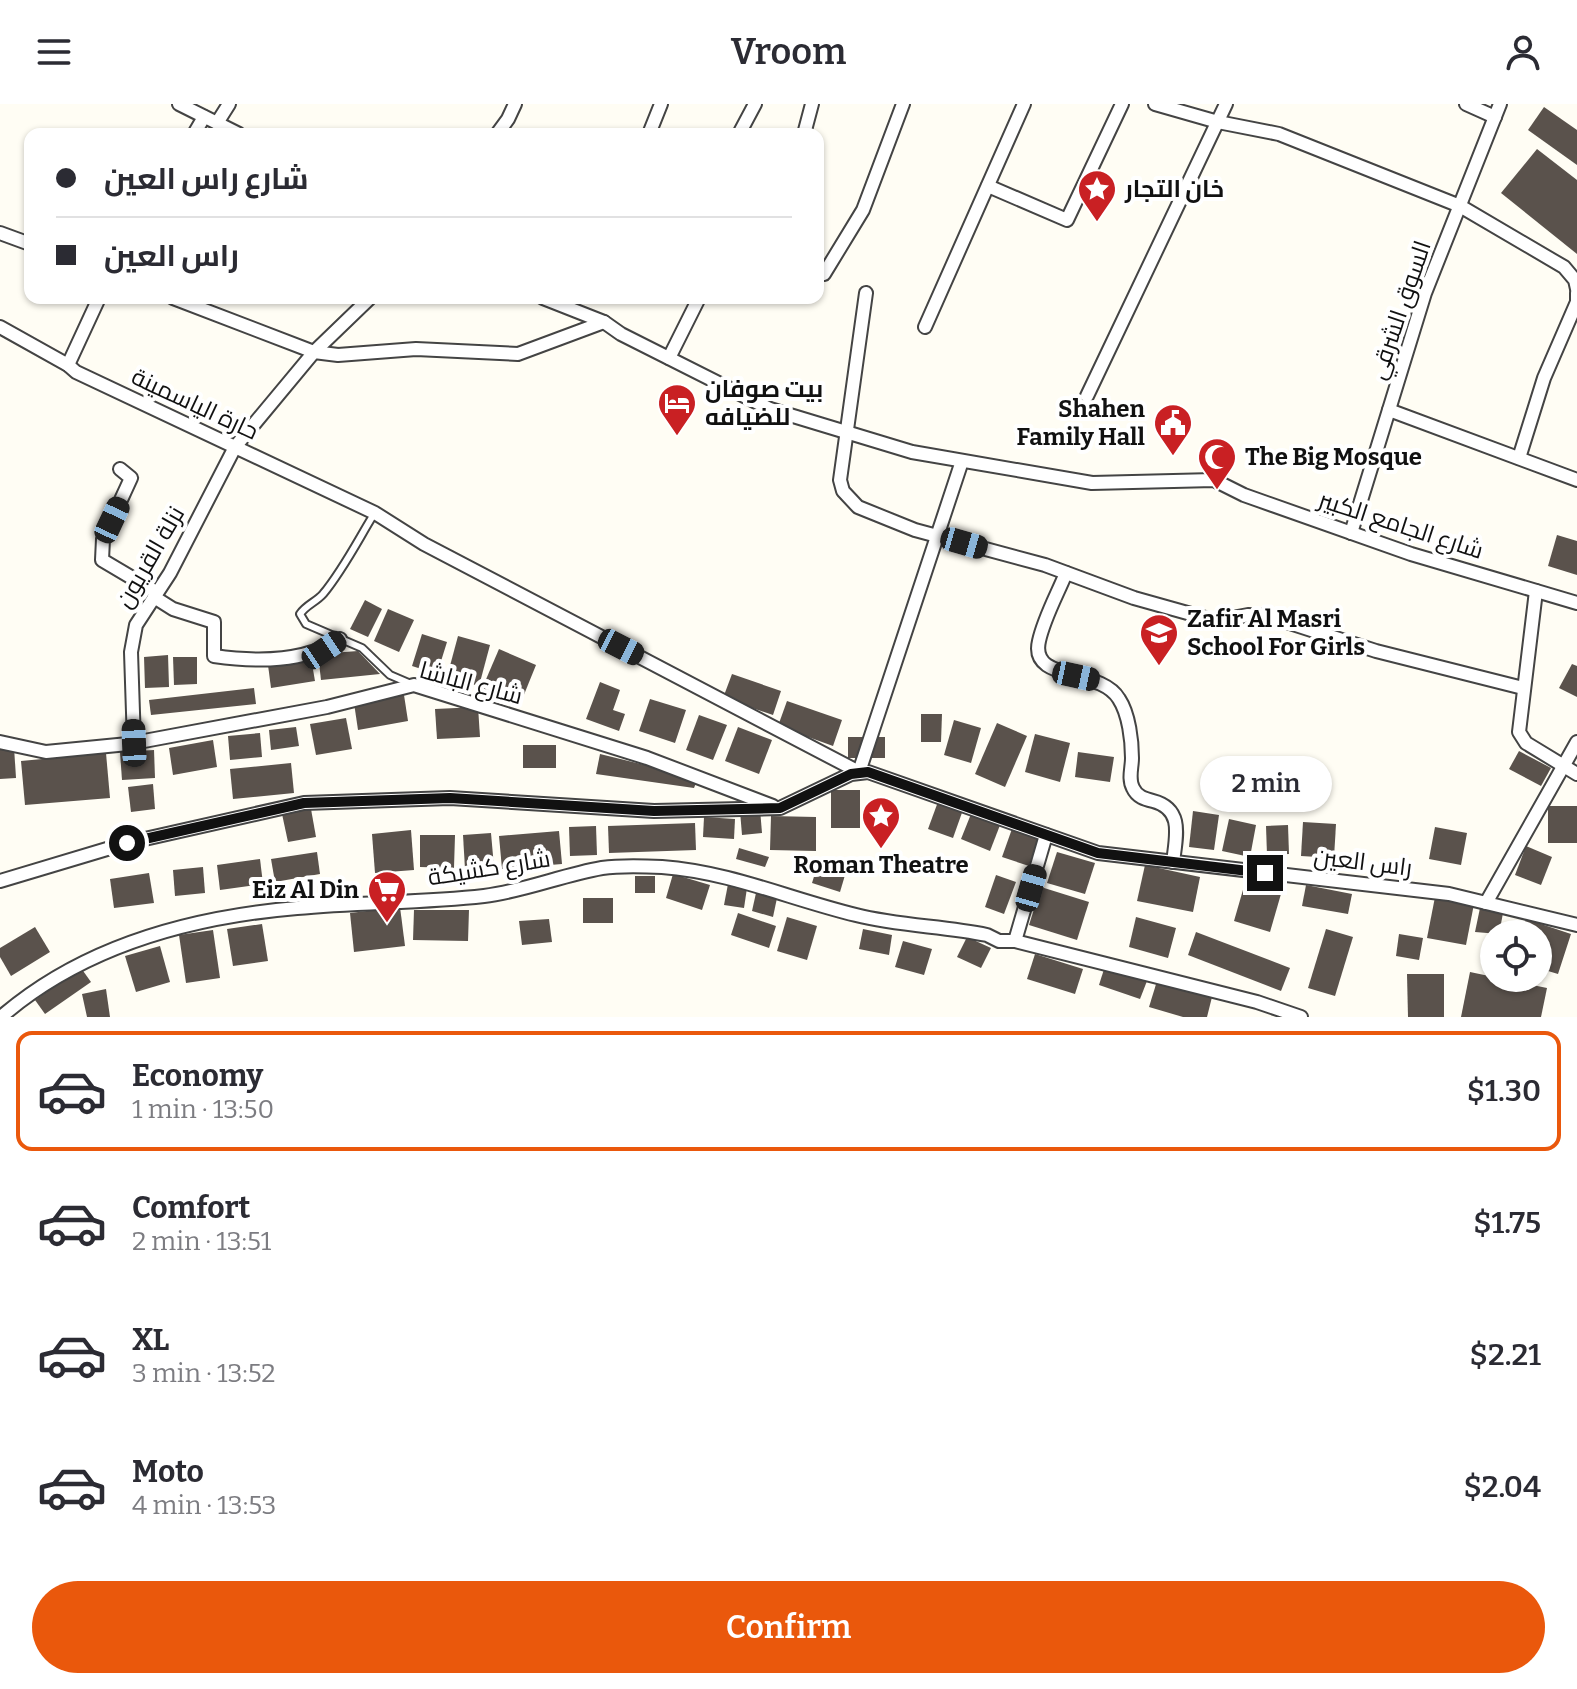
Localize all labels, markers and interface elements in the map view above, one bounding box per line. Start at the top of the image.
icon: menu [32,30,76,74]
text: Vroom [731,30,846,74]
icon: person [1501,30,1545,74]
text: شارع راس العين [104,161,308,197]
place icon: خان التجار [1076,168,1118,223]
place label: خان التجار [1124,175,1224,203]
street label: السوق الشرقي [1363,237,1441,385]
text: راس العين [104,238,239,274]
street label: حارة الياسمينة [127,362,263,446]
place label: بيت صوفان للضيافه [705,375,823,431]
hotel icon: بيت صوفان للضيافه [656,382,698,437]
place label: Shahen Family Hall [1017,395,1146,451]
public building icon: Shahen Family Hall [1152,402,1194,457]
mosque icon: The Big Mosque [1196,436,1238,491]
place label: The Big Mosque [1245,443,1422,471]
street label: شارع الجامع الكبير [1313,485,1487,567]
car [91,493,133,547]
street label: نزلة القريون [110,501,190,613]
car [938,525,990,561]
place label: Zafir Al Masri School For Girls [1187,605,1365,661]
school or university icon: Zafir Al Masri School For Girls [1138,612,1180,667]
car [594,625,648,669]
car [297,627,351,673]
street label: شارع الباشا [416,656,526,712]
car [1050,659,1102,693]
car [121,719,147,767]
callout: 2 min [1199,757,1331,813]
text: 2 min [1232,768,1300,799]
place icon: Roman Theatre [860,795,902,850]
route start [109,825,145,861]
street label: راس العين [1312,842,1414,882]
street label: شارع كشيكة [426,845,553,893]
place label: Roman Theatre [793,851,969,879]
route end [1247,855,1283,891]
car [1013,862,1049,914]
supermarket icon: Eiz Al Din [366,869,408,924]
place label: Eiz Al Din [252,876,360,904]
map controls [1480,920,1552,992]
button: locate [1480,920,1552,992]
icon: car [36,1055,108,1127]
text: Economy [132,1058,263,1094]
text: $1.30 [1467,1073,1541,1109]
text: 1 min · 13:50 [132,1094,274,1125]
icon: car [36,1187,108,1259]
text: Comfort [132,1190,250,1226]
text: $1.75 [1473,1205,1541,1241]
text: 2 min · 13:51 [132,1226,271,1257]
icon: car [36,1319,108,1391]
text: XL [132,1322,169,1358]
text: $2.21 [1470,1337,1541,1373]
text: 3 min · 13:52 [132,1358,275,1389]
icon: car [36,1451,108,1523]
text: Moto [132,1454,204,1490]
text: $2.04 [1463,1469,1541,1505]
text: 4 min · 13:53 [132,1490,276,1521]
button: Confirm [32,1581,1545,1673]

